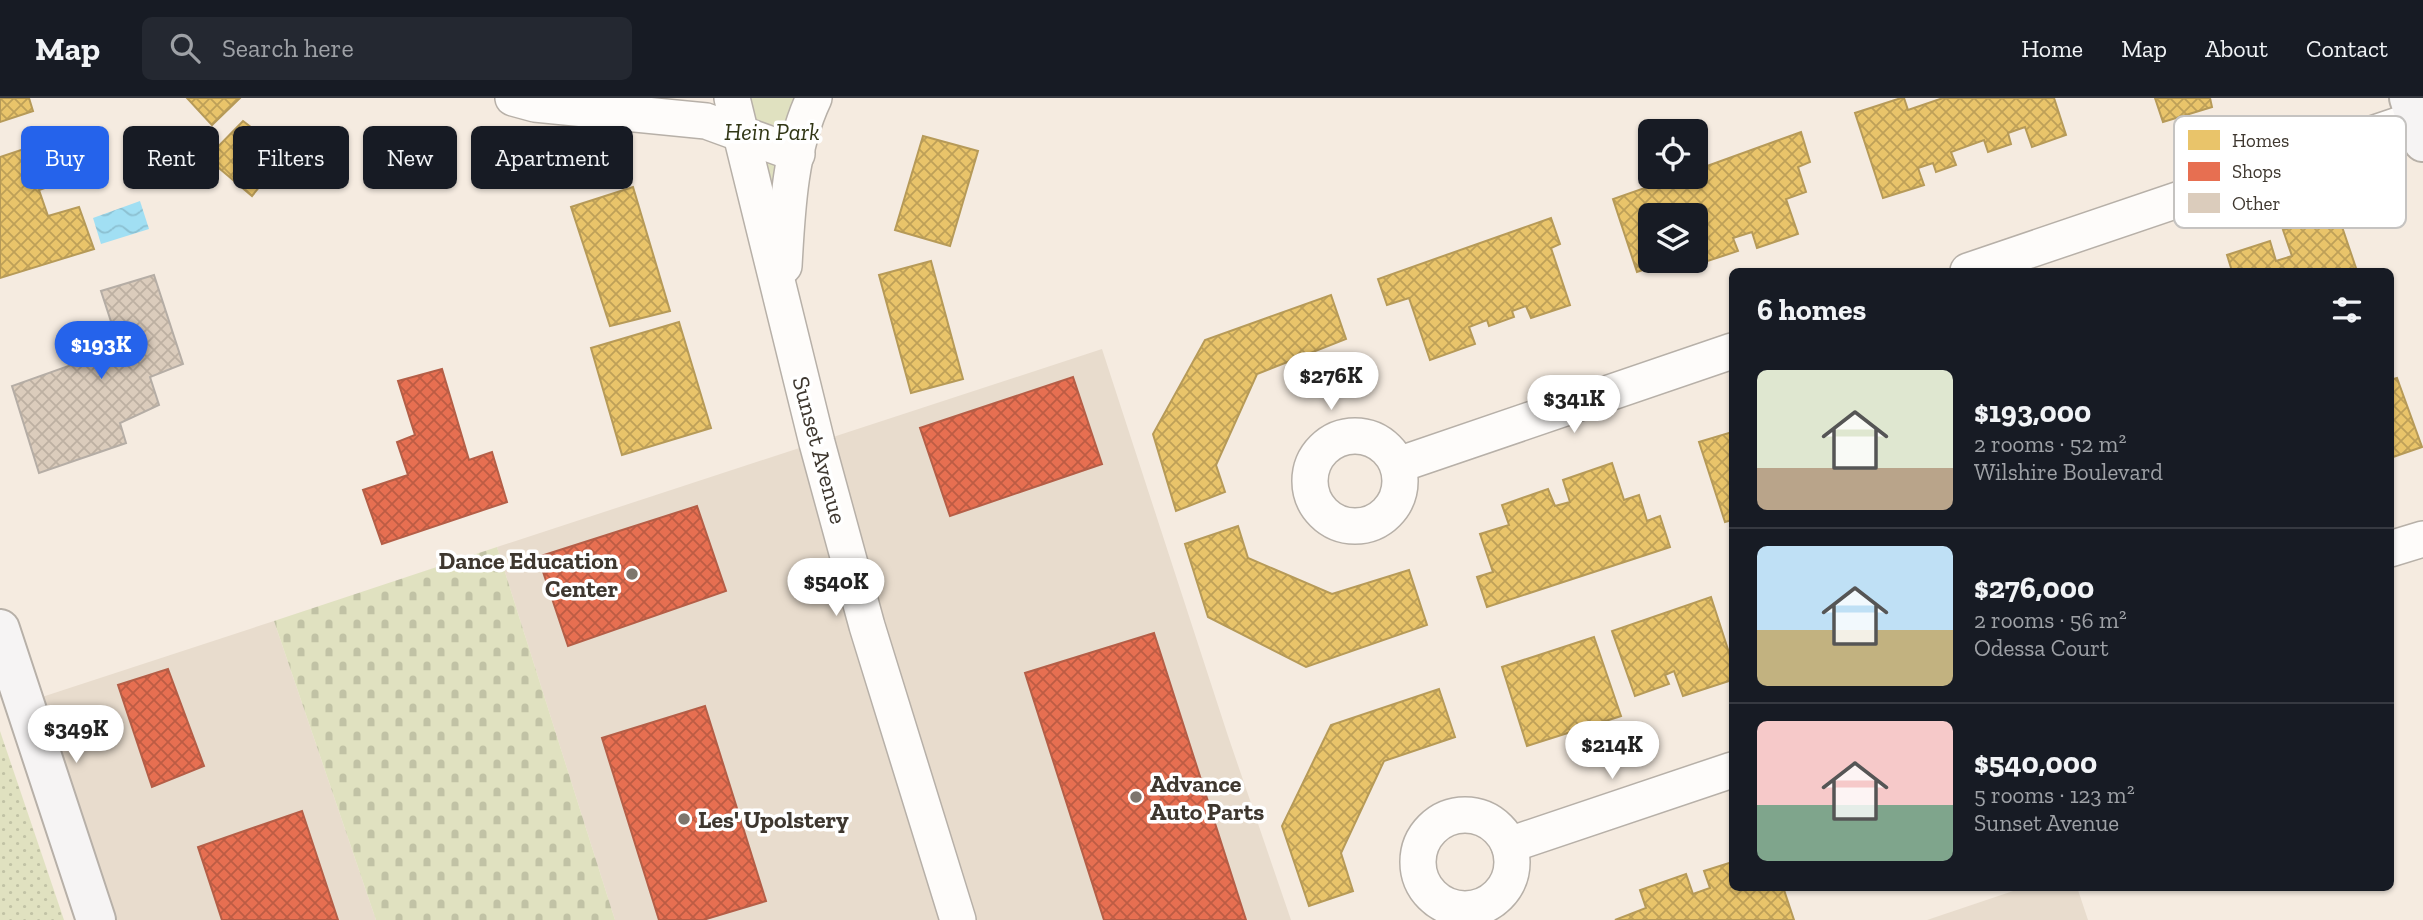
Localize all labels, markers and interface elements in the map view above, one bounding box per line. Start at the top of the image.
search box [142,17,632,80]
text: Map [35,29,100,68]
icon: search [166,29,204,67]
text: Search here [222,32,354,64]
text: Home [2021,34,2083,63]
text: Map [2121,34,2167,63]
text: About [2205,34,2268,63]
text: Contact [2306,34,2388,63]
legend [2174,116,2406,228]
park label: Hein Park [724,117,820,146]
map controls [1638,119,1708,273]
button: locate [1638,119,1708,189]
chip: Buy [21,126,109,189]
chip: Rent [123,126,219,189]
chip: Filters [233,126,349,189]
chip: New [363,126,457,189]
chip: Apartment [471,126,633,189]
text: Homes [2232,129,2289,152]
text: Shops [2232,160,2281,183]
text: Other [2232,192,2280,215]
button: layers [1638,203,1708,273]
icon: filters [2328,291,2366,329]
text: 6 homes [1757,292,1866,328]
pin: $193K [52,322,150,381]
text: $193K [71,330,131,358]
pin: $276K [1282,352,1380,412]
text: $276K [1300,361,1362,389]
street label: Sunset Avenue [786,373,854,527]
pin: $341K [1525,376,1623,435]
text: $341K [1543,384,1605,412]
text: $193,000 [1974,394,2091,430]
icon: home [1813,398,1897,482]
text: 2 rooms · 52 m² [1974,430,2126,458]
text: Wilshire Boulevard [1974,458,2163,486]
place label: Dance Education Center [439,546,618,603]
pin: $540K [787,559,885,618]
marker: Dance Education Center [624,566,640,582]
text: $540K [803,567,869,595]
text: $276,000 [1974,570,2094,606]
icon: home [1813,574,1897,658]
text: 2 rooms · 56 m² [1974,606,2127,634]
text: Odessa Court [1974,634,2108,662]
pin: $349K [27,706,125,765]
text: $349K [44,714,108,742]
pin: $214K [1563,722,1661,781]
text: $214K [1581,730,1643,758]
text: $540,000 [1974,745,2097,781]
icon: home [1813,749,1897,833]
place label: Advance Auto Parts [1150,769,1264,826]
text: 5 rooms · 123 m² [1974,781,2135,809]
marker: Advance Auto Parts [1128,789,1144,805]
place label: Les' Upolstery [698,805,849,834]
text: Sunset Avenue [1974,809,2119,837]
marker: Les' Upolstery [676,811,692,827]

